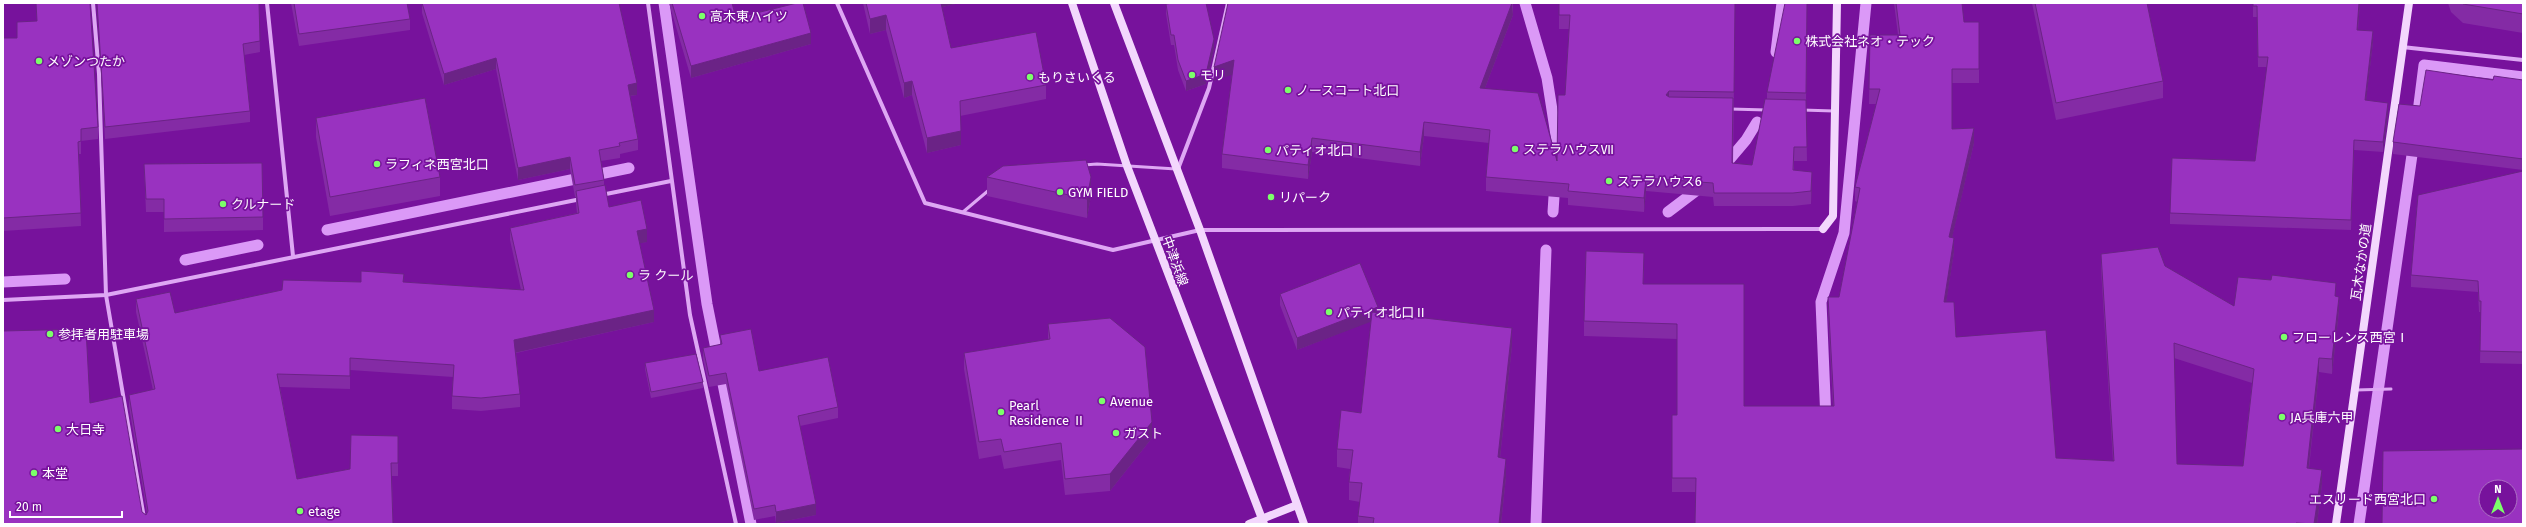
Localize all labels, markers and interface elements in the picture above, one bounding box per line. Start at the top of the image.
place label: 高木東ハイツ [710,9,788,24]
marker: 高木東ハイツ [697,11,707,21]
place label: 株式会社ネオ・テック [1805,34,1935,49]
marker: 株式会社ネオ・テック [1792,36,1802,46]
place label: メゾンつたか [47,54,125,69]
marker: メゾンつたか [34,56,44,66]
place label: モリ [1200,68,1226,83]
place label: もりさいくる [1038,70,1116,85]
marker: モリ [1187,70,1197,80]
marker: もりさいくる [1025,72,1035,82]
place label: ノースコート北口 [1296,83,1399,98]
marker: ノースコート北口 [1283,85,1293,95]
place label: ステラハウスⅦ [1523,142,1614,157]
place label: パティオ北口Ⅰ [1276,143,1366,158]
marker: ステラハウスⅦ [1510,144,1520,154]
marker: パティオ北口Ⅰ [1263,145,1273,155]
place label: ラフィネ西宮北口 [385,157,489,172]
marker: ラフィネ西宮北口 [372,159,382,169]
place label: ステラハウス6 [1617,174,1702,189]
marker: ステラハウス6 [1604,176,1614,186]
place label: GYM FIELD [1068,185,1128,200]
marker: GYM FIELD [1055,187,1065,197]
place label: リパーク [1279,190,1331,205]
marker: リパーク [1266,192,1276,202]
place label: クルナード [231,197,296,212]
marker: クルナード [218,199,228,209]
street label: 瓦木なかの道 [2348,222,2374,302]
street label: 中津浜線 [1159,234,1191,288]
place label: ラ クール [638,268,693,283]
marker: ラ クール [625,270,635,280]
place label: パティオ北口Ⅱ [1337,305,1427,320]
marker: パティオ北口Ⅱ [1324,307,1334,317]
place label: 参拝者用駐車場 [58,327,149,342]
marker: 参拝者用駐車場 [45,329,55,339]
place label: フローレンス西宮Ⅰ [2292,330,2409,345]
marker: フローレンス西宮Ⅰ [2279,332,2289,342]
place label: Avenue [1110,394,1153,409]
marker: Avenue [1097,396,1107,406]
place label: Pearl Residence Ⅱ [1009,398,1085,428]
marker: Pearl Residence Ⅱ [996,407,1006,417]
place label: JA兵庫六甲 [2290,410,2353,425]
marker: JA兵庫六甲 [2277,412,2287,422]
place label: 大日寺 [66,422,105,437]
marker: 大日寺 [53,424,63,434]
place label: ガスト [1124,426,1163,441]
marker: ガスト [1111,428,1121,438]
place label: 本堂 [42,466,68,481]
marker: 本堂 [29,468,39,478]
north arrow [2478,479,2518,519]
text: N [2494,483,2502,496]
place label: エスリード西宮北口 [2309,492,2426,507]
scale bar [10,493,122,519]
marker: エスリード西宮北口 [2429,494,2439,504]
text: 20 m [16,500,42,514]
place label: etage [308,504,340,519]
marker: etage [295,506,305,516]

